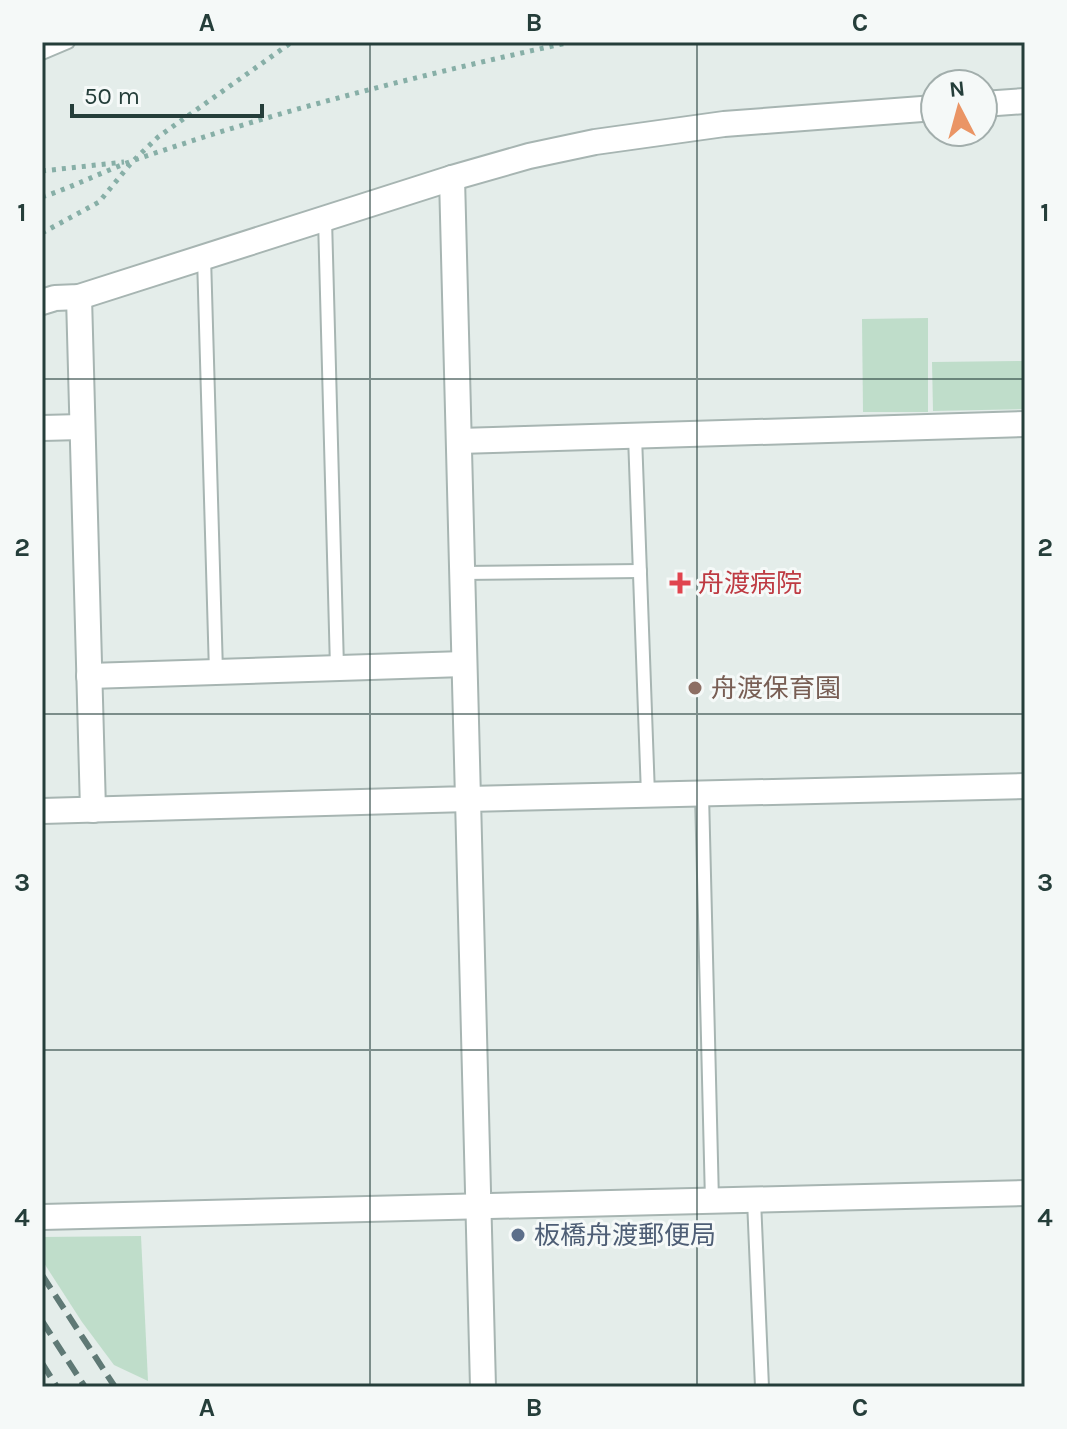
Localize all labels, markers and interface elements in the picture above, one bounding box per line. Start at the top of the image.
text: A [199,7,215,38]
text: B [526,7,542,38]
text: C [852,7,868,38]
scale bar [72,68,262,118]
north arrow [919,68,999,148]
text: N [948,75,966,103]
text: 50 m [84,82,140,110]
text: 1 [17,197,27,228]
text: 1 [1040,197,1050,228]
text: 2 [14,532,30,563]
text: 2 [1037,532,1053,563]
place label: 舟渡病院 [698,568,802,599]
marker: 舟渡病院 [669,572,691,594]
place label: 舟渡保育園 [711,673,841,704]
marker: 舟渡保育園 [686,679,704,697]
text: 3 [14,867,30,898]
text: 3 [1037,867,1053,898]
text: 4 [14,1202,30,1233]
text: 4 [1037,1202,1053,1233]
place label: 板橋舟渡郵便局 [534,1220,716,1251]
marker: 板橋舟渡郵便局 [509,1226,527,1244]
text: A [199,1392,215,1423]
text: B [526,1392,542,1423]
text: C [852,1392,868,1423]

